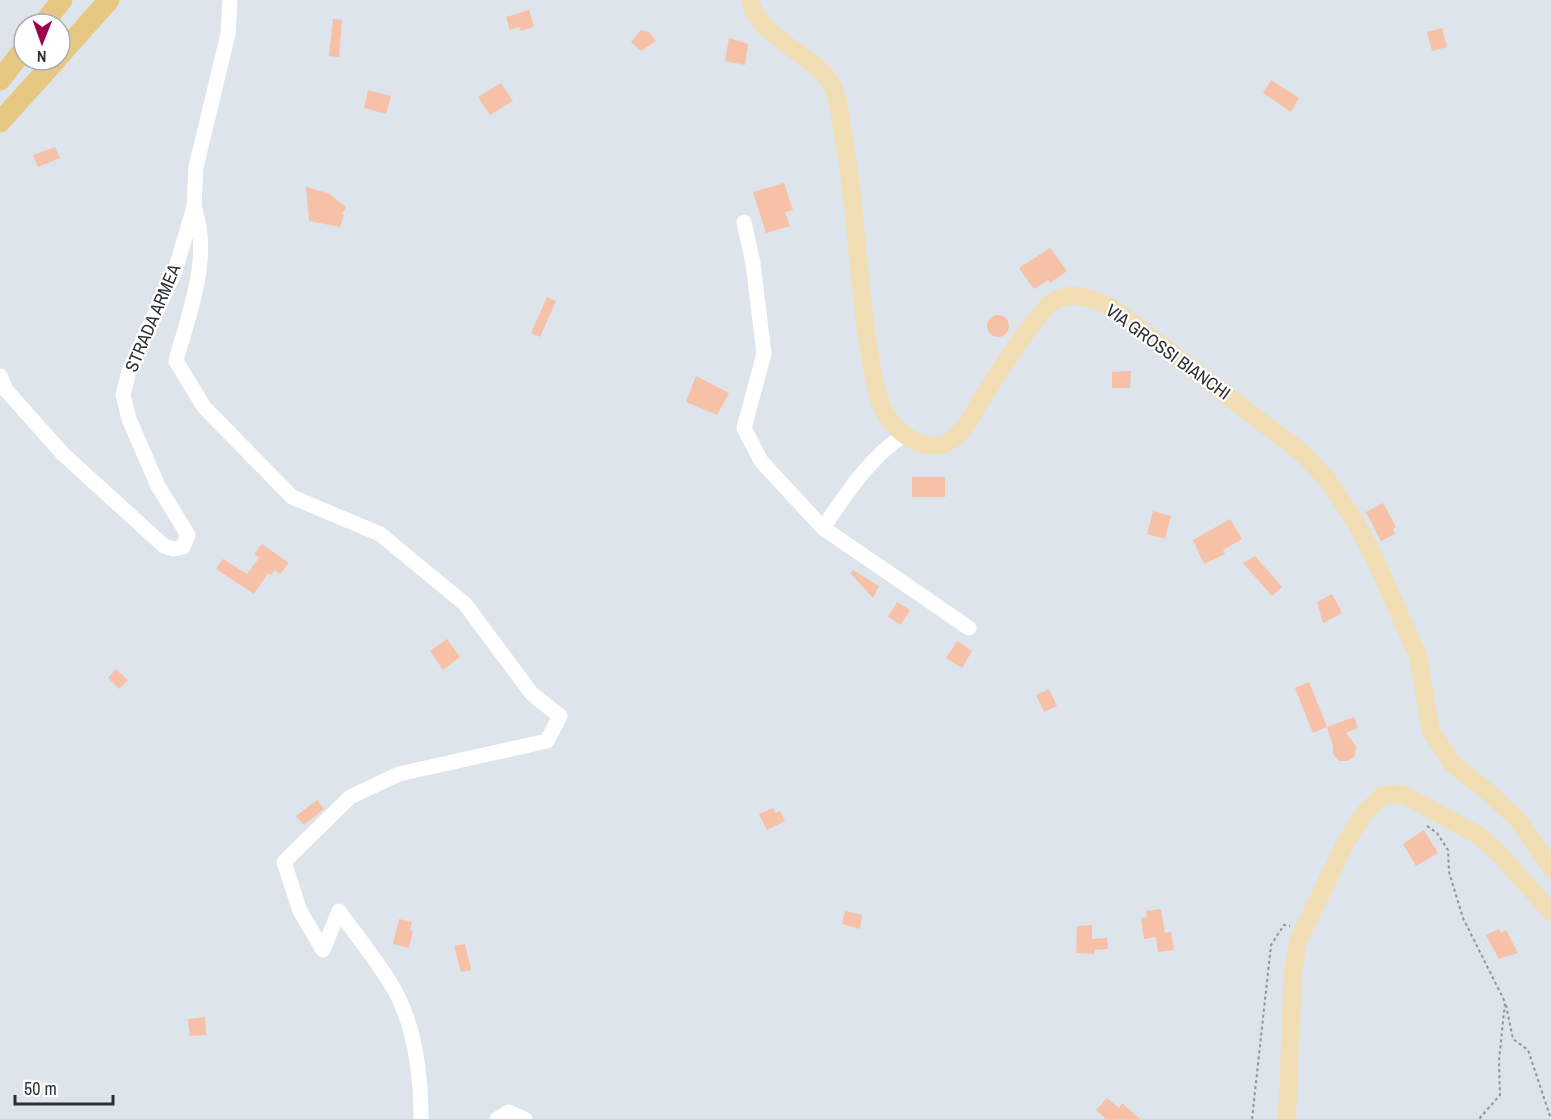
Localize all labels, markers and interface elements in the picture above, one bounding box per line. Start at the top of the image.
north arrow [12,12,72,72]
text: N [37,46,47,68]
street label: STRADA ARMEA [119,260,187,376]
street label: VIA GROSSI BIANCHI [1101,298,1236,405]
scale bar [15,1068,112,1106]
text: 50 m [24,1076,57,1101]

